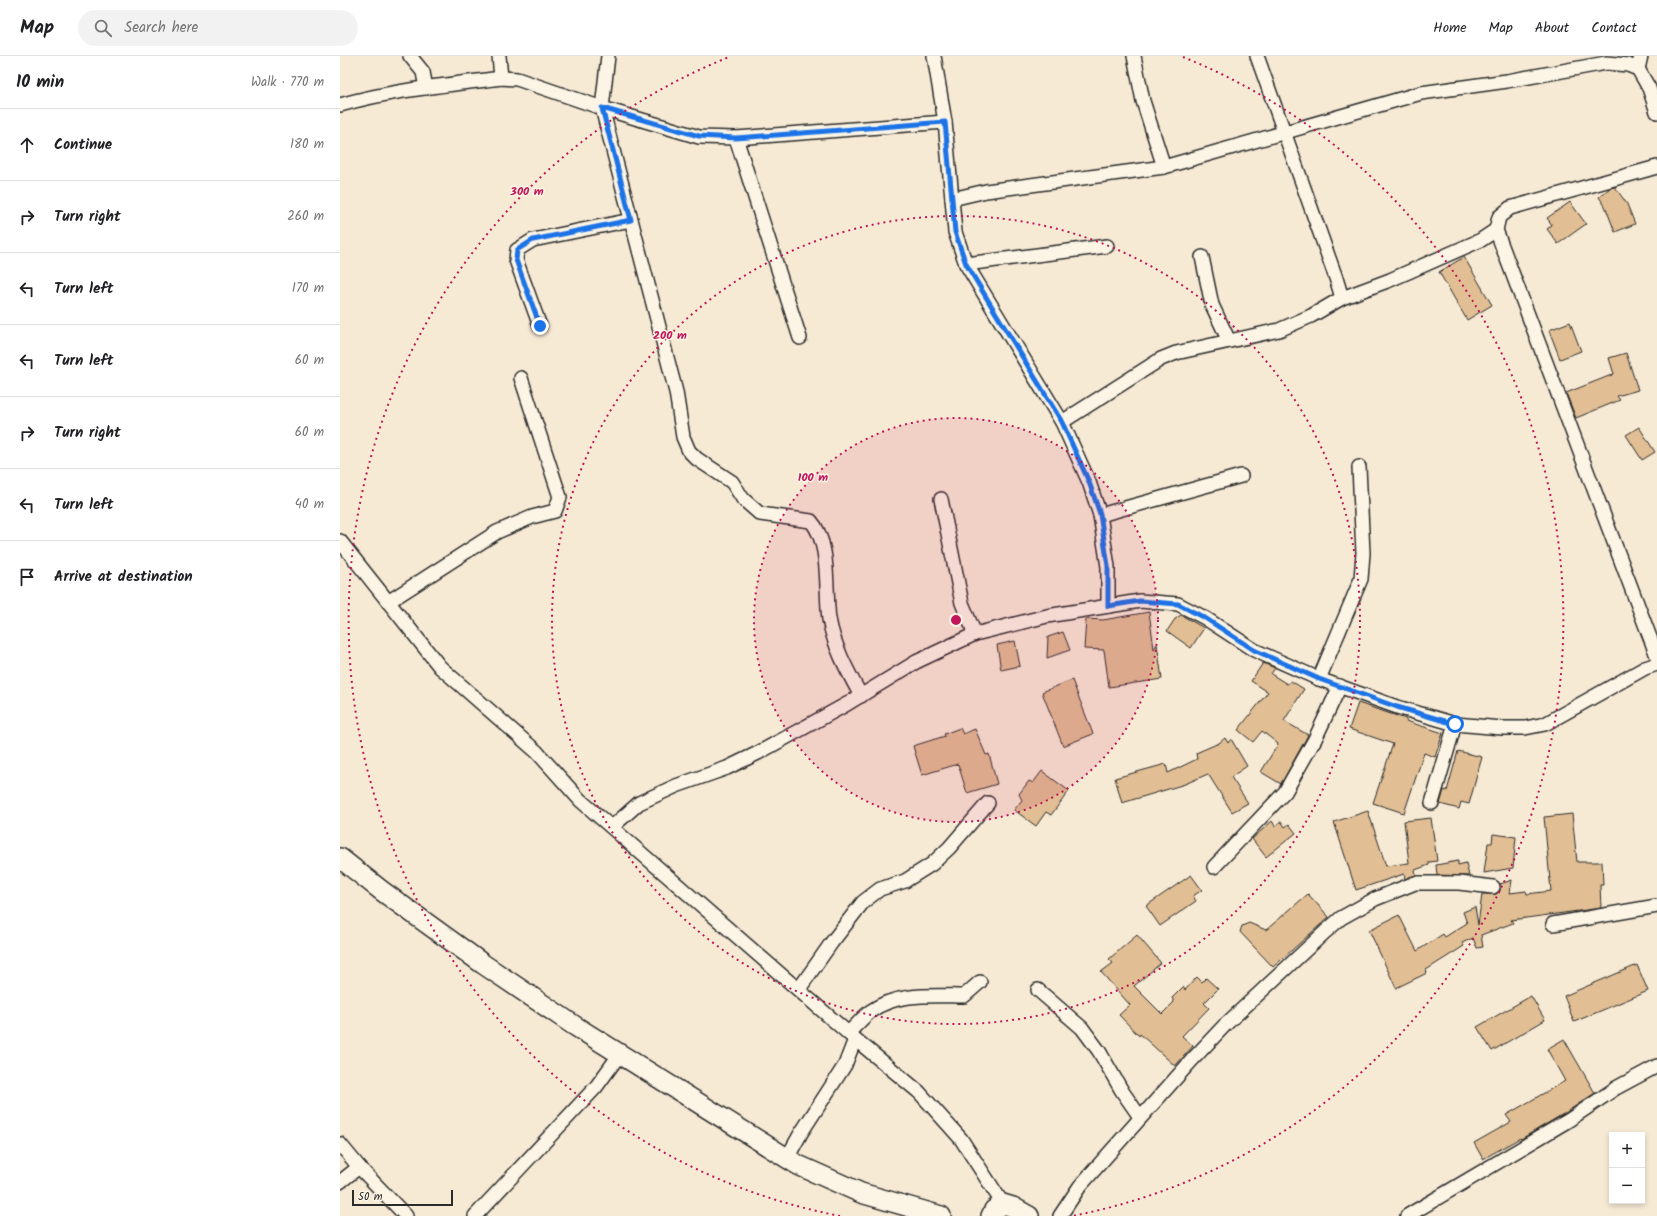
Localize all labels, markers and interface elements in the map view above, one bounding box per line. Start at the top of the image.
search box [78,10,358,46]
text: Map [20,13,54,43]
text: Search here [124,16,198,40]
icon: search [92,17,114,39]
text: Home [1433,17,1467,39]
text: Map [1489,17,1513,39]
text: About [1535,17,1569,39]
text: Contact [1591,17,1637,39]
text: 10 min [16,69,64,96]
text: Walk · 770 m [251,72,324,93]
text: Continue [54,133,112,157]
icon: ahead [16,134,38,156]
text: 180 m [290,134,324,155]
text: 300 m [509,182,544,201]
text: Turn right [54,205,121,229]
icon: right [16,206,38,228]
text: 260 m [287,206,324,227]
text: Turn left [54,277,114,301]
icon: left [16,278,38,300]
text: 170 m [292,278,324,299]
route end [531,317,549,335]
text: 200 m [653,326,687,345]
text: Turn left [54,349,114,373]
icon: left [16,350,38,372]
text: 60 m [295,350,324,371]
text: Turn right [54,421,121,445]
icon: right [16,422,38,444]
text: 60 m [295,422,324,443]
text: 100 m [798,468,828,487]
text: Turn left [54,493,114,517]
icon: left [16,494,38,516]
text: 40 m [295,494,324,515]
text: Arrive at destination [54,565,193,589]
icon: arrive [16,566,38,588]
centre of rings [949,613,963,627]
route start [1446,715,1464,733]
map controls [1609,1132,1645,1204]
button: + [1609,1132,1645,1168]
button: − [1609,1168,1645,1204]
scale bar [352,1188,453,1207]
text: 50 m [358,1188,383,1206]

